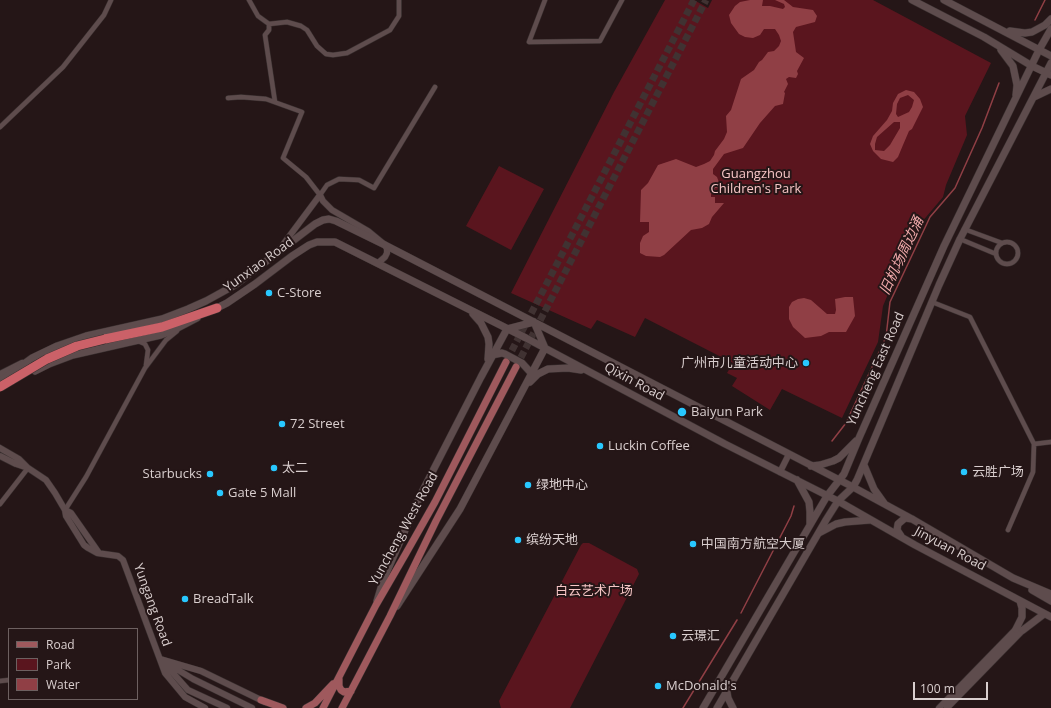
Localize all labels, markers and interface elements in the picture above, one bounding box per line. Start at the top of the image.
park label: Guangzhou Children's Park [711,166,801,197]
water label: 旧机场周边涌 [877,214,927,298]
street label: Yunxiao Road [221,234,297,296]
place label: C-Store [277,285,322,301]
marker: C-Store [264,288,274,298]
street label: Yuncheng East Road [844,310,908,428]
place label: 广州市儿童活动中心 [681,355,798,371]
marker: 广州市儿童活动中心 [801,358,811,368]
street label: Qixin Road [601,360,667,404]
place label: Baiyun Park [691,404,763,420]
marker: Baiyun Park [676,406,688,418]
place label: 72 Street [290,416,345,432]
marker: 72 Street [277,419,287,429]
place label: Luckin Coffee [608,438,690,454]
marker: Luckin Coffee [595,441,605,451]
place label: 太二 [282,460,308,476]
marker: 太二 [269,463,279,473]
place label: 云胜广场 [972,464,1024,480]
place label: Starbucks [143,466,202,482]
marker: 云胜广场 [959,467,969,477]
marker: Starbucks [205,469,215,479]
street label: Yuncheng West Road [366,469,442,589]
place label: 绿地中心 [536,477,588,493]
marker: 绿地中心 [523,480,533,490]
place label: Gate 5 Mall [228,485,296,501]
marker: Gate 5 Mall [215,488,225,498]
street label: Jinyuan Road [912,524,988,574]
place label: 缤纷天地 [526,532,578,548]
marker: 缤纷天地 [513,535,523,545]
place label: 中国南方航空大厦 [701,536,805,552]
marker: 中国南方航空大厦 [688,539,698,549]
street label: Yungang Road [130,561,174,649]
park label: 白云艺术广场 [555,583,633,599]
place label: BreadTalk [193,591,254,607]
marker: BreadTalk [180,594,190,604]
legend [8,628,138,700]
place label: 云璟汇 [681,628,720,644]
marker: 云璟汇 [668,631,678,641]
text: Road [46,636,75,653]
text: Park [46,656,71,673]
scale bar [915,674,990,700]
text: Water [46,676,80,693]
place label: McDonald's [666,678,737,694]
text: 100 m [920,680,955,697]
marker: McDonald's [653,681,663,691]

